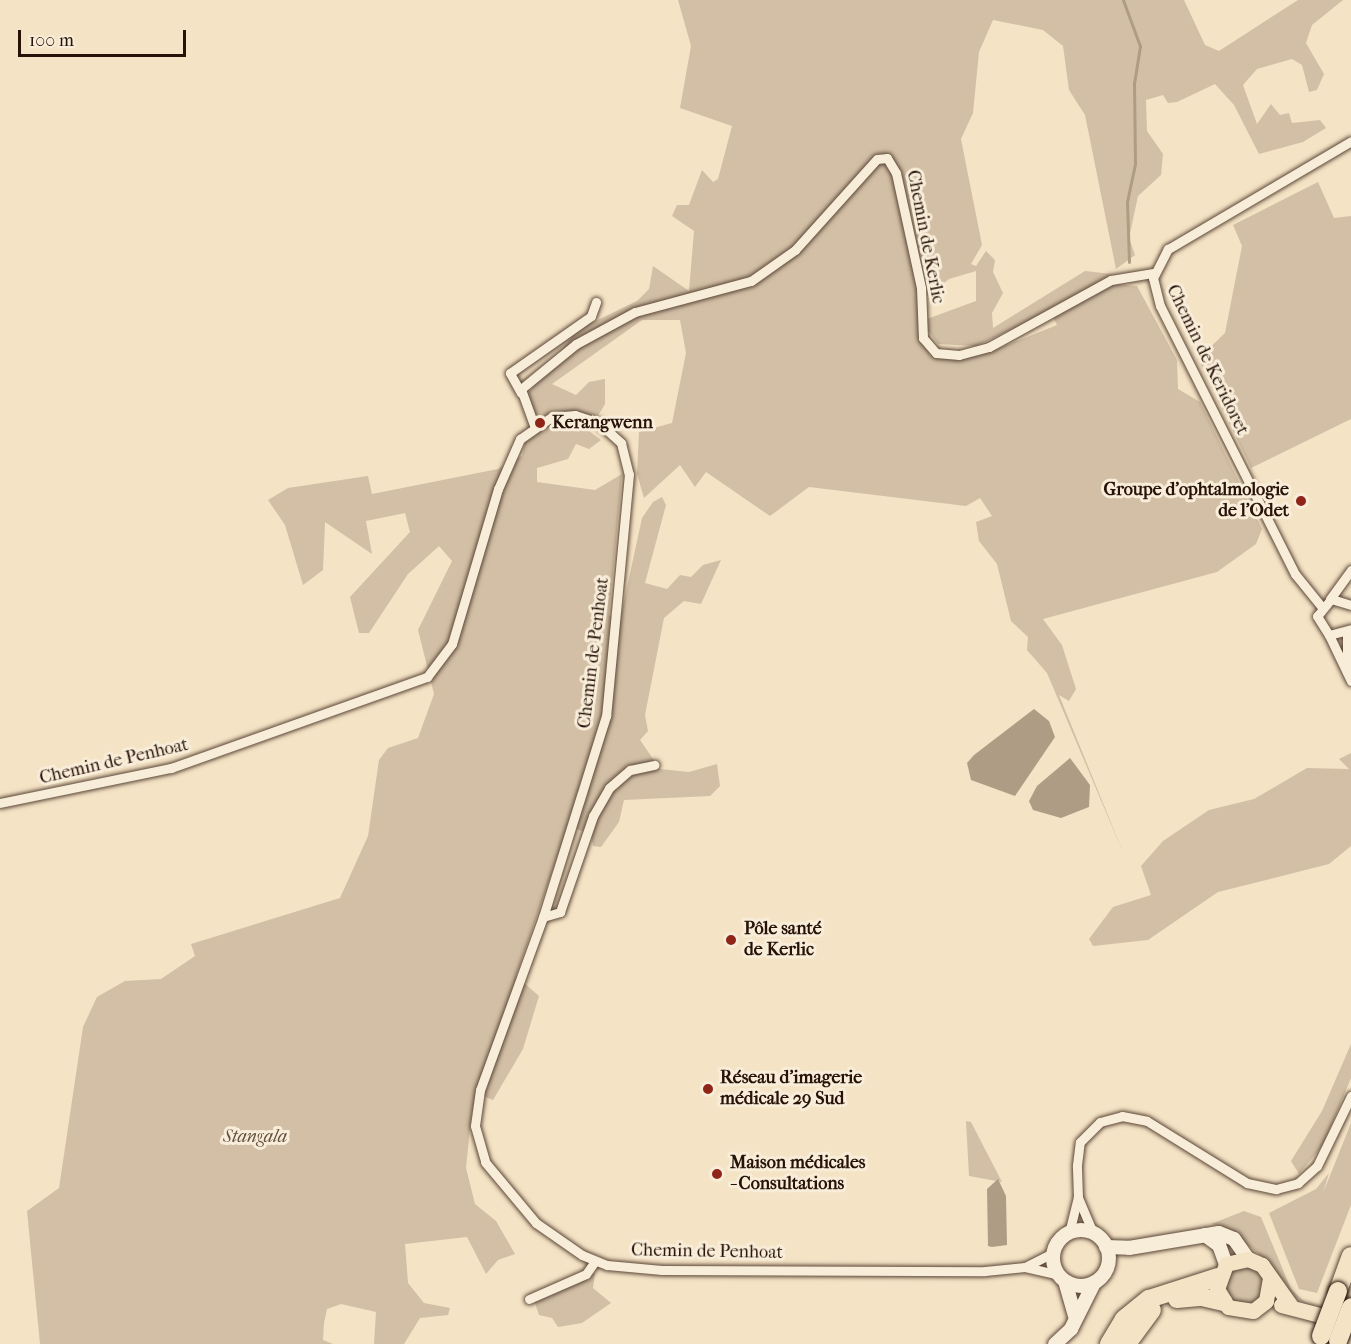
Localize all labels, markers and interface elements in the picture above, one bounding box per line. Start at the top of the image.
scale bar [21,18,189,56]
text: 100 m [29,30,74,51]
street label: Chemin de Kerlic [901,168,949,306]
street label: Chemin de Keridoret [1161,281,1253,439]
place label: Kerangwenn [552,412,653,434]
marker: Kerangwenn [533,416,547,430]
place label: Groupe d'ophtalmologie de l'Odet [1104,480,1289,522]
marker: Groupe d'ophtalmologie de l'Odet [1294,494,1308,508]
street label: Chemin de Penhoat [574,576,614,730]
street label: Chemin de Penhoat [38,734,190,790]
place label: Pôle santé de Kerlic [744,919,822,962]
marker: Pôle santé de Kerlic [722,931,740,949]
place label: Réseau d'imagerie médicale 29 Sud [720,1068,862,1110]
marker: Réseau d'imagerie médicale 29 Sud [701,1082,715,1096]
park label: Stangala [223,1126,287,1148]
place label: Maison médicales - Consultations [730,1153,866,1196]
marker: Maison médicales - Consultations [708,1165,726,1183]
street label: Chemin de Penhoat [631,1240,783,1264]

